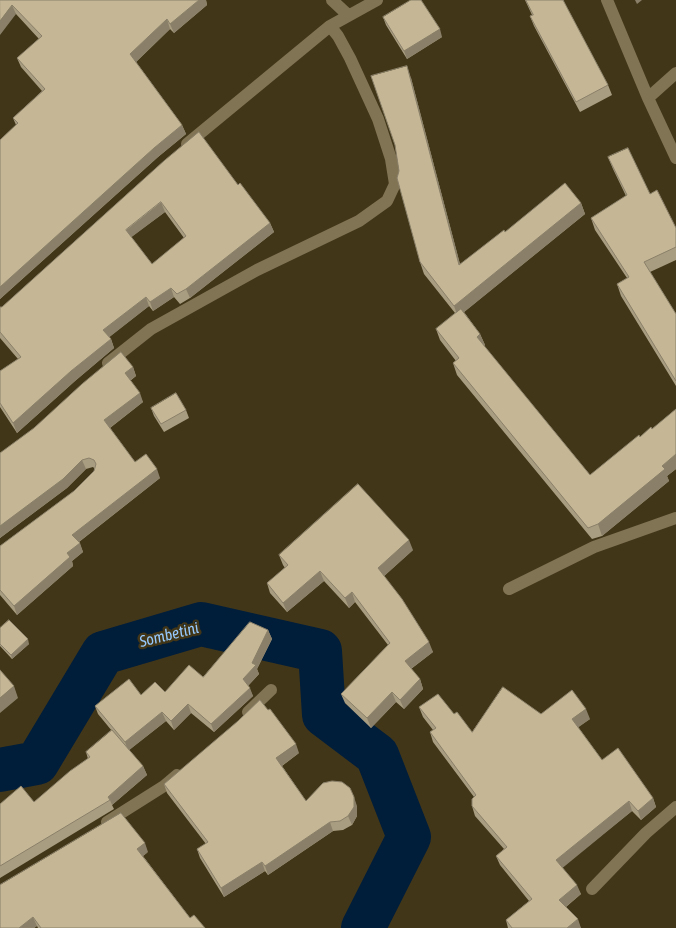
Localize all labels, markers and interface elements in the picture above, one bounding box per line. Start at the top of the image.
water label: Sombetini [137,618,201,652]

